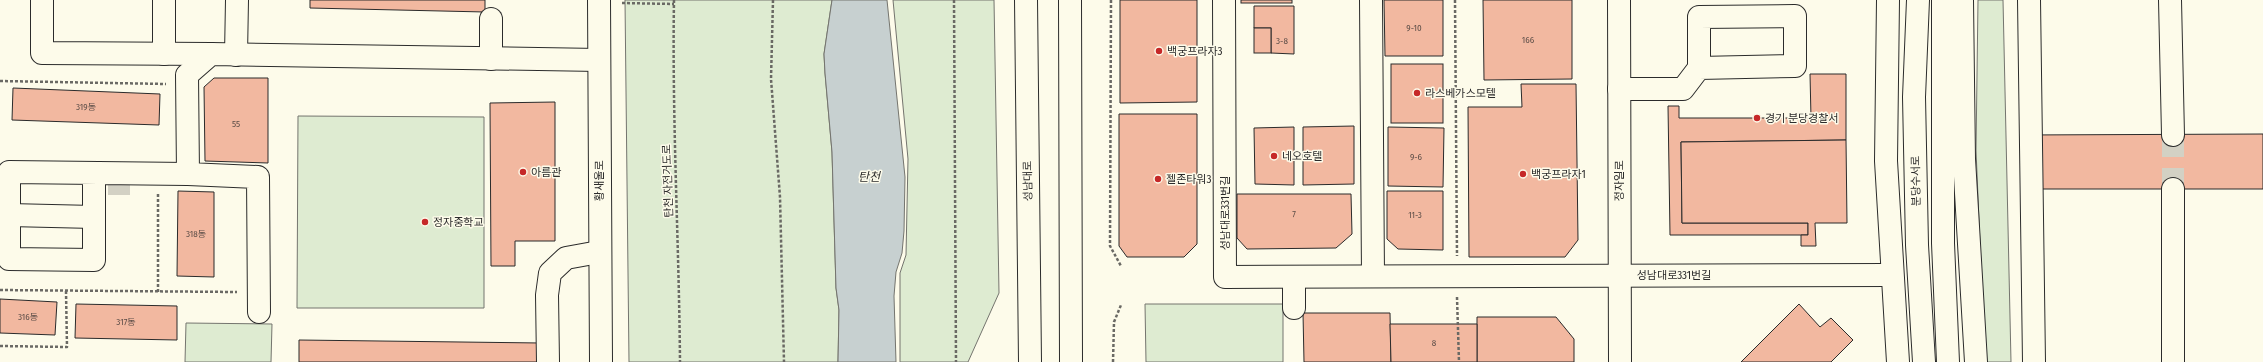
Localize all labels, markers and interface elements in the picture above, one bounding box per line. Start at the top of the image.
house number: 9-10 [1406,23,1422,33]
house number: 166 [1522,35,1535,45]
house number: 3-8 [1276,36,1288,46]
place label: 백궁프라자3 [1167,45,1223,58]
marker: 백궁프라자3 [1154,46,1164,56]
place label: 라스베가스모텔 [1425,87,1496,100]
marker: 라스베가스모텔 [1412,88,1422,98]
house number: 319동 [76,102,96,112]
place label: 경기 분당경찰서 [1765,112,1838,125]
marker: 경기 분당경찰서 [1752,113,1762,123]
house number: 55 [232,119,240,129]
street label: 탄천 자전거도로 [660,144,676,218]
place label: 네오호텔 [1282,150,1322,163]
marker: 네오호텔 [1269,151,1279,161]
house number: 9-6 [1410,152,1423,162]
street label: 분당수서로 [1909,156,1923,206]
street label: 황새울로 [593,161,606,201]
street label: 성남대로 [1021,161,1035,201]
street label: 정자일로 [1613,161,1626,201]
place label: 아름관 [531,166,561,179]
marker: 아름관 [518,167,528,177]
place label: 백궁프라자1 [1531,168,1586,181]
marker: 백궁프라자1 [1518,169,1528,179]
water label: 탄천 [858,170,882,184]
place label: 젤존타워3 [1166,173,1211,186]
marker: 젤존타워3 [1153,174,1163,184]
street label: 성남대로331번길 [1219,176,1232,250]
house number: 7 [1292,209,1296,219]
house number: 11-3 [1408,210,1422,220]
place label: 정자중학교 [433,216,484,229]
marker: 정자중학교 [420,217,430,227]
house number: 318동 [186,229,206,239]
street label: 성남대로331번길 [1637,269,1711,282]
house number: 316동 [18,312,38,322]
house number: 317동 [116,317,136,327]
house number: 8 [1432,338,1437,348]

